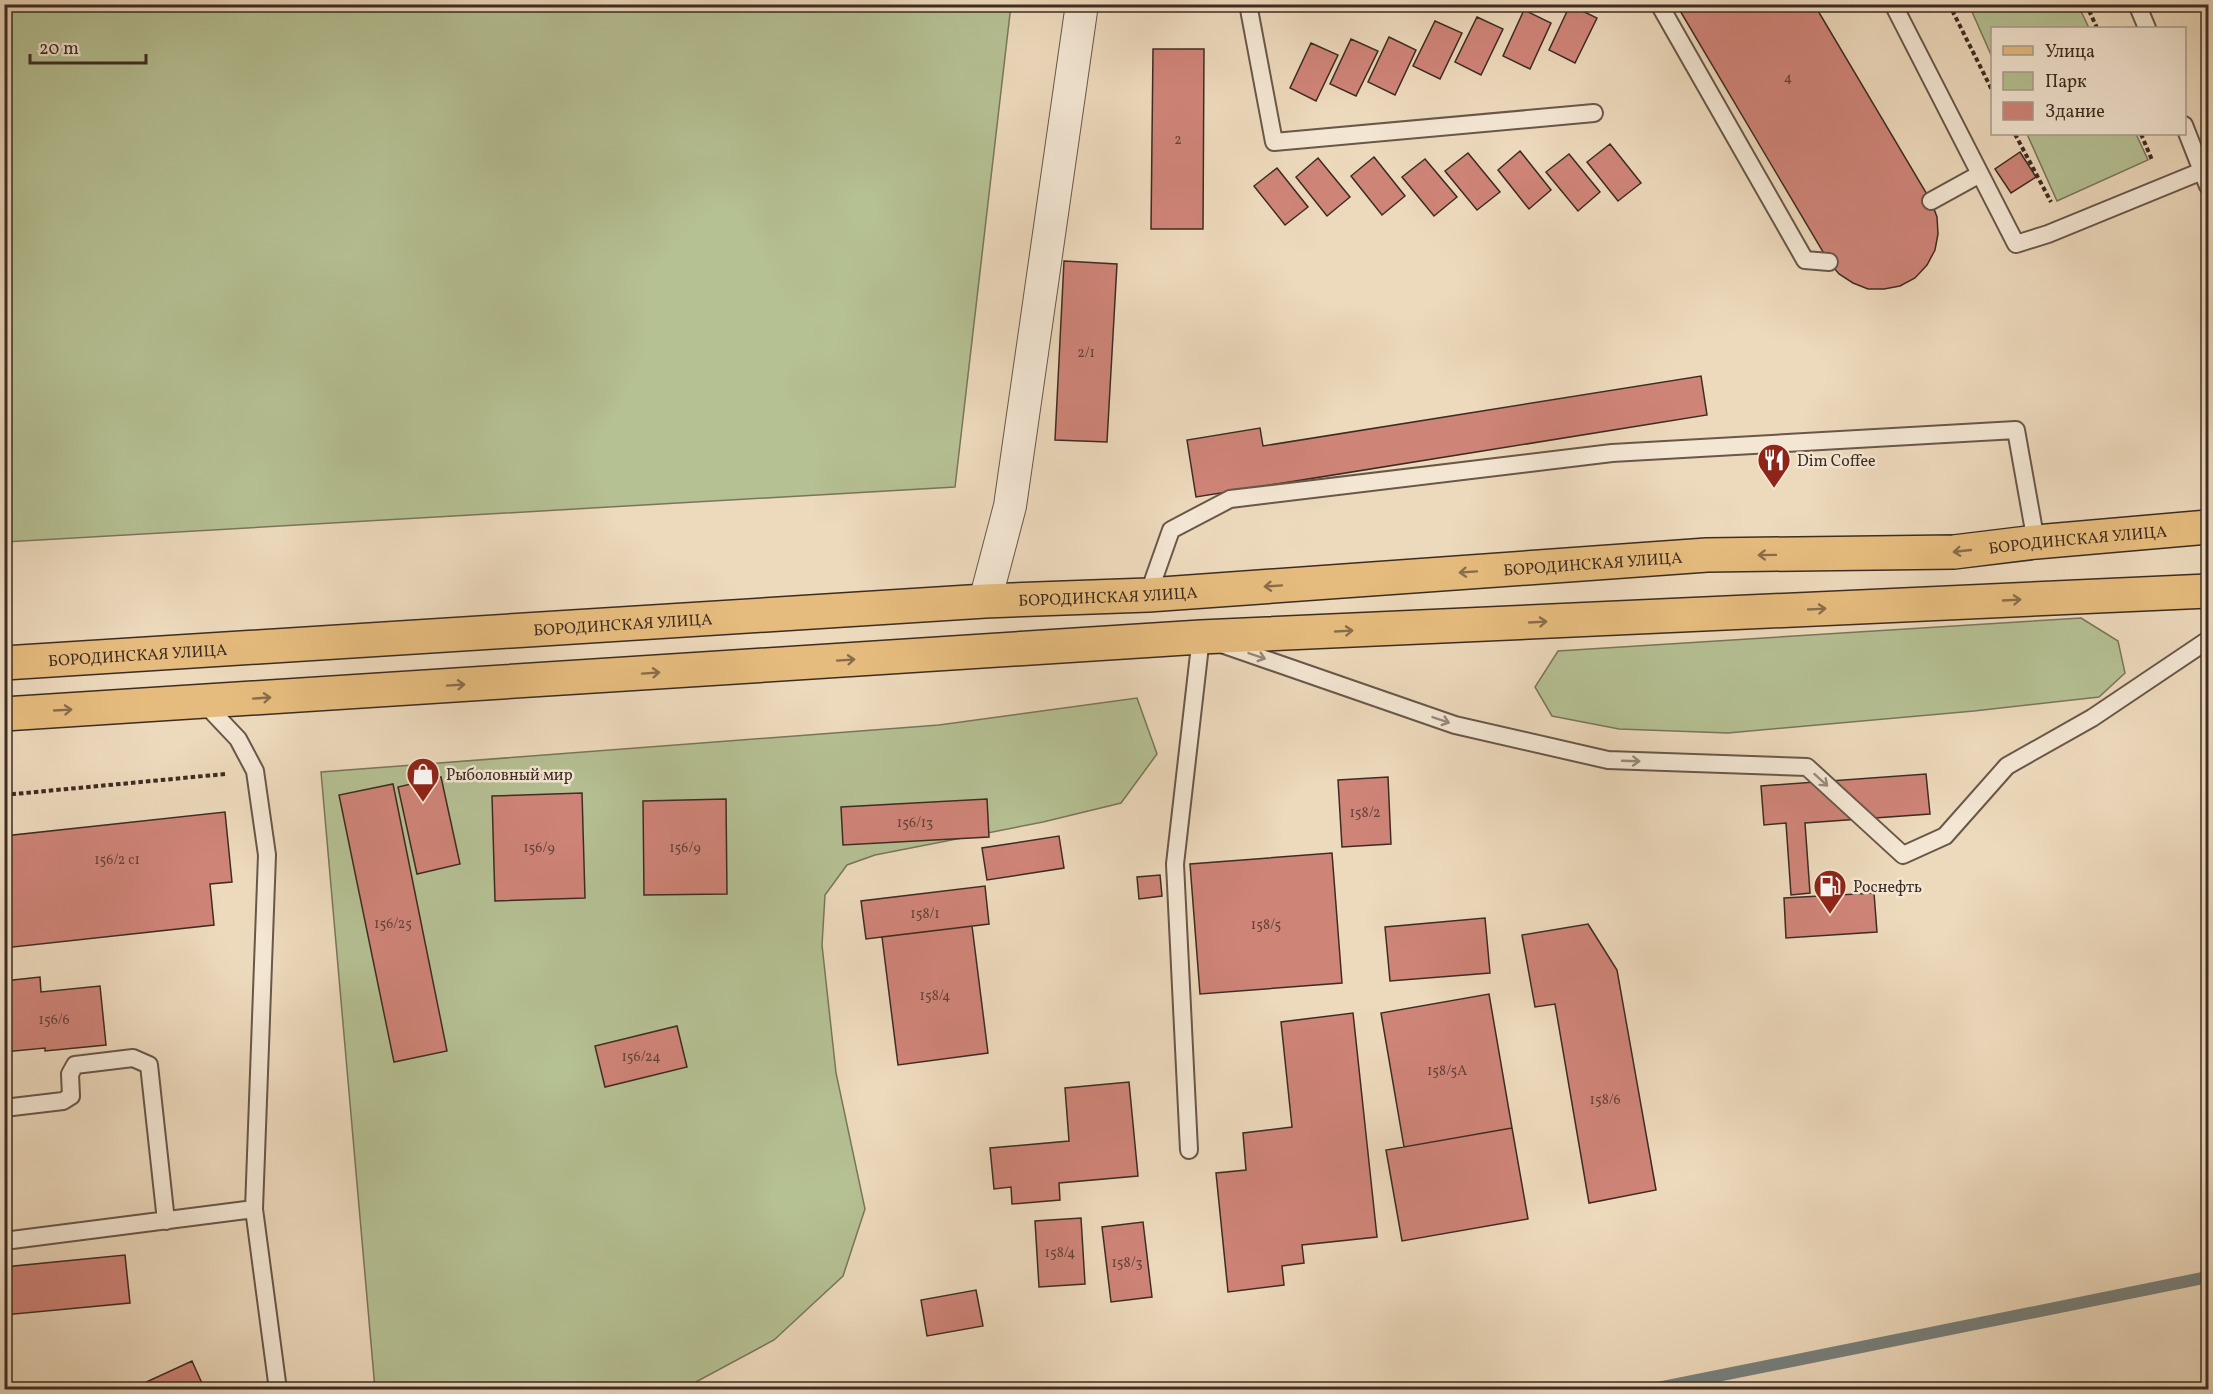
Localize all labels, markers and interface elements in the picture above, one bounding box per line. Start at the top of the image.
scale bar [30,27,146,65]
legend [1991,27,2186,135]
text: 20 m [39,37,79,62]
text: Улица [2045,40,2095,65]
house number: 4 [1784,69,1792,88]
text: Парк [2045,70,2087,95]
text: Здание [2045,100,2105,125]
house number: 2 [1174,131,1182,150]
house number: 2/1 [1077,344,1095,363]
restaurant icon: Dim Coffee [1756,442,1792,489]
place label: Dim Coffee [1797,451,1876,473]
street label: БОРОДИНСКАЯ УЛИЦА [1987,522,2168,561]
one-way arrow [1953,546,1973,557]
street label: БОРОДИНСКАЯ УЛИЦА [1503,548,1683,583]
one-way arrow [1758,549,1778,561]
one-way arrow [1458,567,1478,578]
one-way arrow [1264,580,1284,591]
street label: БОРОДИНСКАЯ УЛИЦА [1018,582,1198,613]
one-way arrow [2001,594,2021,605]
one-way arrow [1807,603,1827,614]
street label: БОРОДИНСКАЯ УЛИЦА [533,609,713,643]
one-way arrow [1528,616,1548,627]
one-way arrow [1333,625,1353,636]
street label: БОРОДИНСКАЯ УЛИЦА [48,640,228,673]
one-way arrow [1247,652,1265,663]
one-way arrow [835,654,855,665]
one-way arrow [640,667,660,678]
one-way arrow [446,680,466,691]
one-way arrow [251,692,271,703]
one-way arrow [52,704,72,715]
one-way arrow [1431,716,1450,727]
one-way arrow [1620,755,1640,766]
shop icon: Рыболовный мир [405,756,441,803]
place label: Рыболовный мир [446,765,573,787]
one-way arrow [1813,773,1828,787]
house number: 158/2 [1349,804,1381,823]
house number: 156/13 [897,814,933,833]
house number: 156/9 [523,839,555,858]
house number: 156/9 [669,839,701,858]
house number: 156/2 с1 [94,851,140,870]
fuel station icon: Роснефть [1812,868,1848,915]
place label: Роснефть [1853,877,1922,899]
house number: 158/1 [910,905,940,924]
house number: 156/25 [374,915,412,934]
house number: 158/5 [1251,916,1281,935]
house number: 158/4 [920,987,950,1006]
house number: 156/6 [38,1011,70,1030]
house number: 156/24 [621,1048,661,1067]
house number: 158/5А [1427,1062,1467,1081]
house number: 158/6 [1589,1091,1621,1110]
house number: 158/4 [1045,1244,1075,1263]
house number: 158/3 [1111,1254,1143,1273]

